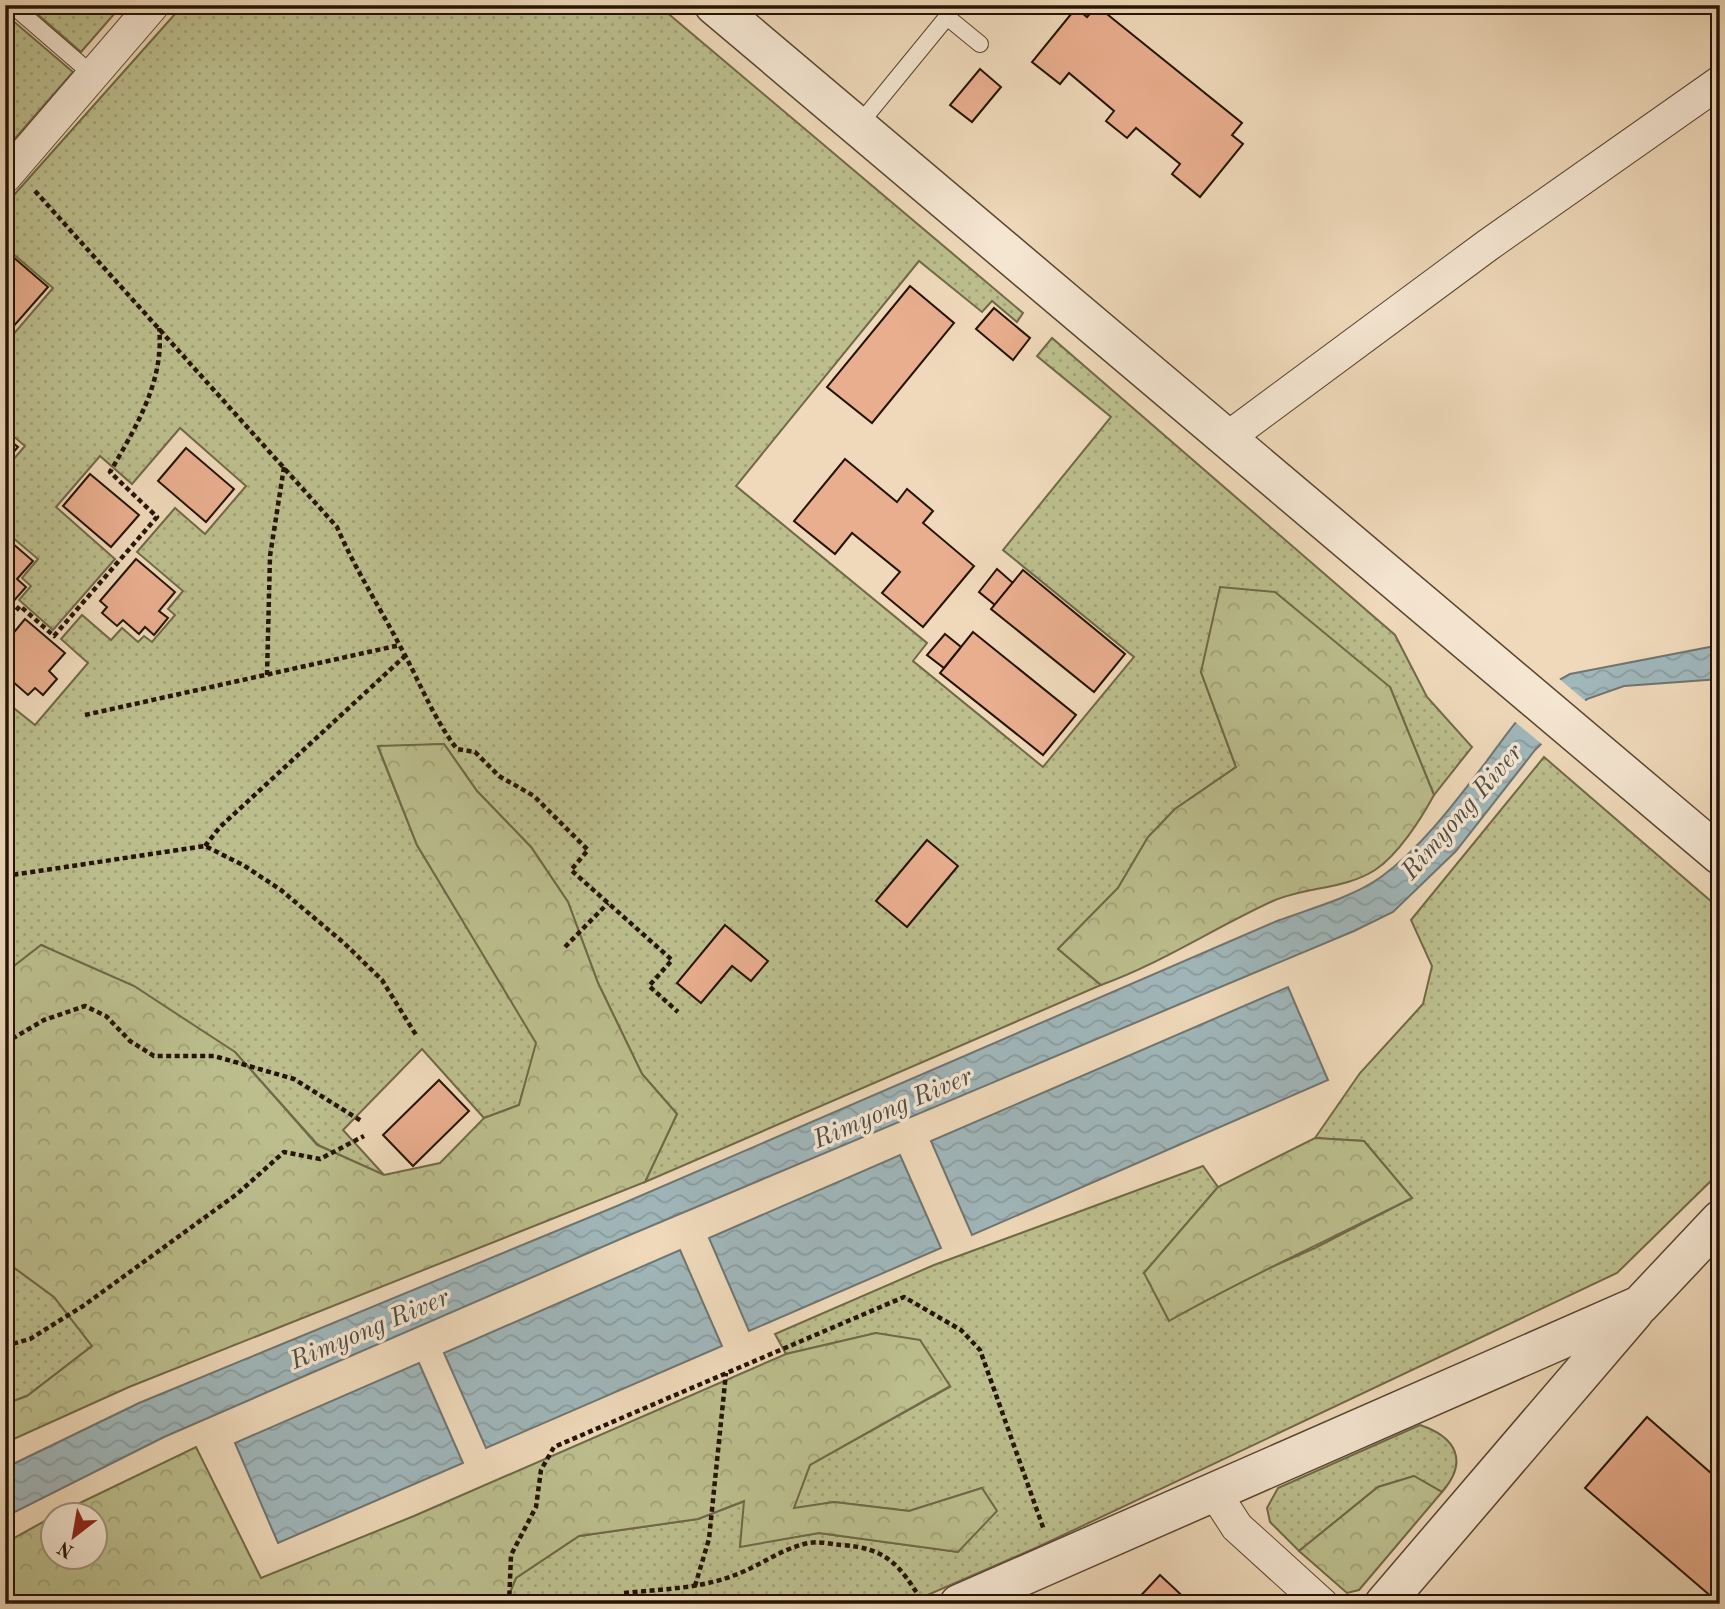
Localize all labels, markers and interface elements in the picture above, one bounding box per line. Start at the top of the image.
water label: Rimyong River [1396,739,1529,886]
water label: Rimyong River [809,1063,977,1154]
water label: Rimyong River [286,1284,454,1375]
north arrow [38,1500,108,1570]
text: N [55,1536,78,1560]

